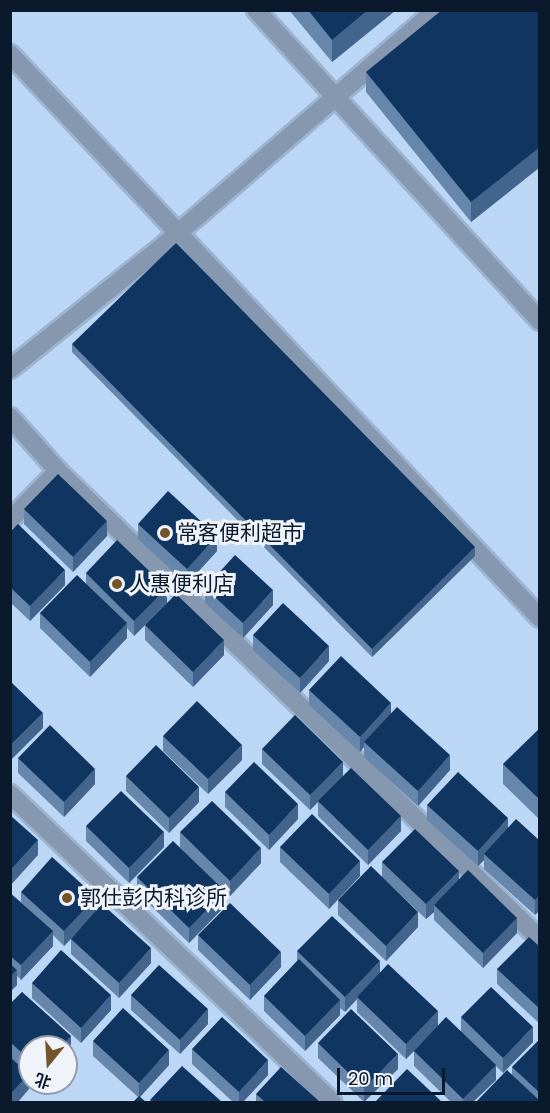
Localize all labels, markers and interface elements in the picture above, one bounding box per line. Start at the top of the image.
place label: 常客便利超市 [177,520,303,546]
marker: 常客便利超市 [158,526,172,540]
place label: 人惠便利店 [129,571,234,597]
marker: 人惠便利店 [110,577,124,591]
place label: 郭仕彭内科诊所 [80,885,227,911]
marker: 郭仕彭内科诊所 [58,889,76,907]
north arrow [18,1035,78,1095]
scale bar [340,1056,448,1094]
text: 20 m [348,1066,393,1091]
text: 北 [32,1067,54,1094]

